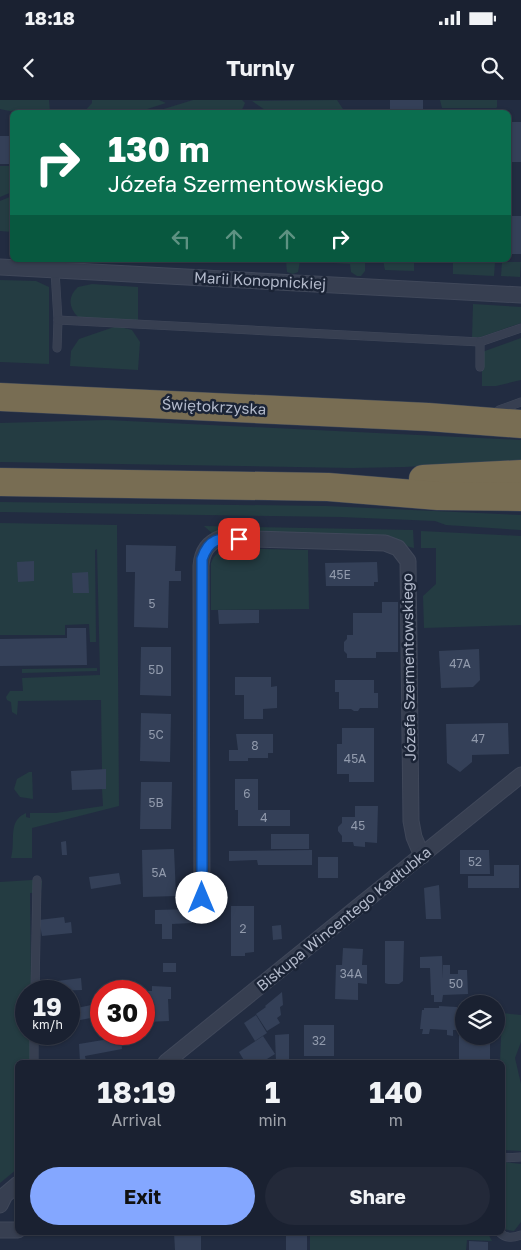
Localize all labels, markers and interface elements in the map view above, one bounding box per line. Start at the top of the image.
text: 18:18 [25,6,75,29]
icon: back [15,54,43,82]
text: Turnly [226,54,295,81]
icon: search [478,54,506,82]
text: 130 m [108,128,210,170]
icon: right [25,130,90,195]
text: Józefa Szermentowskiego [108,170,384,197]
icon: left [167,225,195,253]
icon: ahead [220,225,248,253]
icon: ahead [273,225,301,253]
icon: right [326,225,354,253]
street label: Marii Konopnickiej [194,268,327,292]
street label: Świętokrzyska [161,394,267,418]
pin [218,518,260,560]
icon: arrive [225,525,253,553]
house number: 45E [329,567,351,582]
street label: Józefa Szermentowskiego [397,573,419,761]
house number: 5 [149,596,156,611]
house number: 47A [449,656,471,671]
house number: 5D [148,662,164,677]
house number: 5C [148,727,164,742]
house number: 47 [471,731,485,746]
house number: 8 [251,738,259,753]
house number: 45A [344,751,366,766]
house number: 6 [243,786,251,801]
house number: 5B [148,795,164,810]
house number: 4 [260,810,268,825]
house number: 45 [351,818,365,833]
street label: Biskupa Wincentego Kadłubka [252,842,434,994]
house number: 52 [468,854,482,869]
house number: 5A [151,865,167,880]
position arrow [175,871,227,923]
house number: 2 [240,921,247,936]
house number: 34A [340,966,362,981]
house number: 50 [449,976,463,991]
speed limit sign: 30 [90,980,155,1045]
text: 19 [33,991,62,1022]
map controls [455,995,505,1045]
button: layers [455,995,505,1045]
text: km/h [32,1017,63,1032]
house number: 32 [312,1033,326,1048]
text: 18:19 [97,1074,176,1110]
text: 1 [265,1074,280,1110]
text: 140 [369,1074,423,1110]
text: Arrival [112,1110,162,1130]
text: min [258,1110,287,1130]
text: m [389,1110,403,1130]
button: Exit [30,1167,255,1225]
button: Share [265,1167,490,1225]

